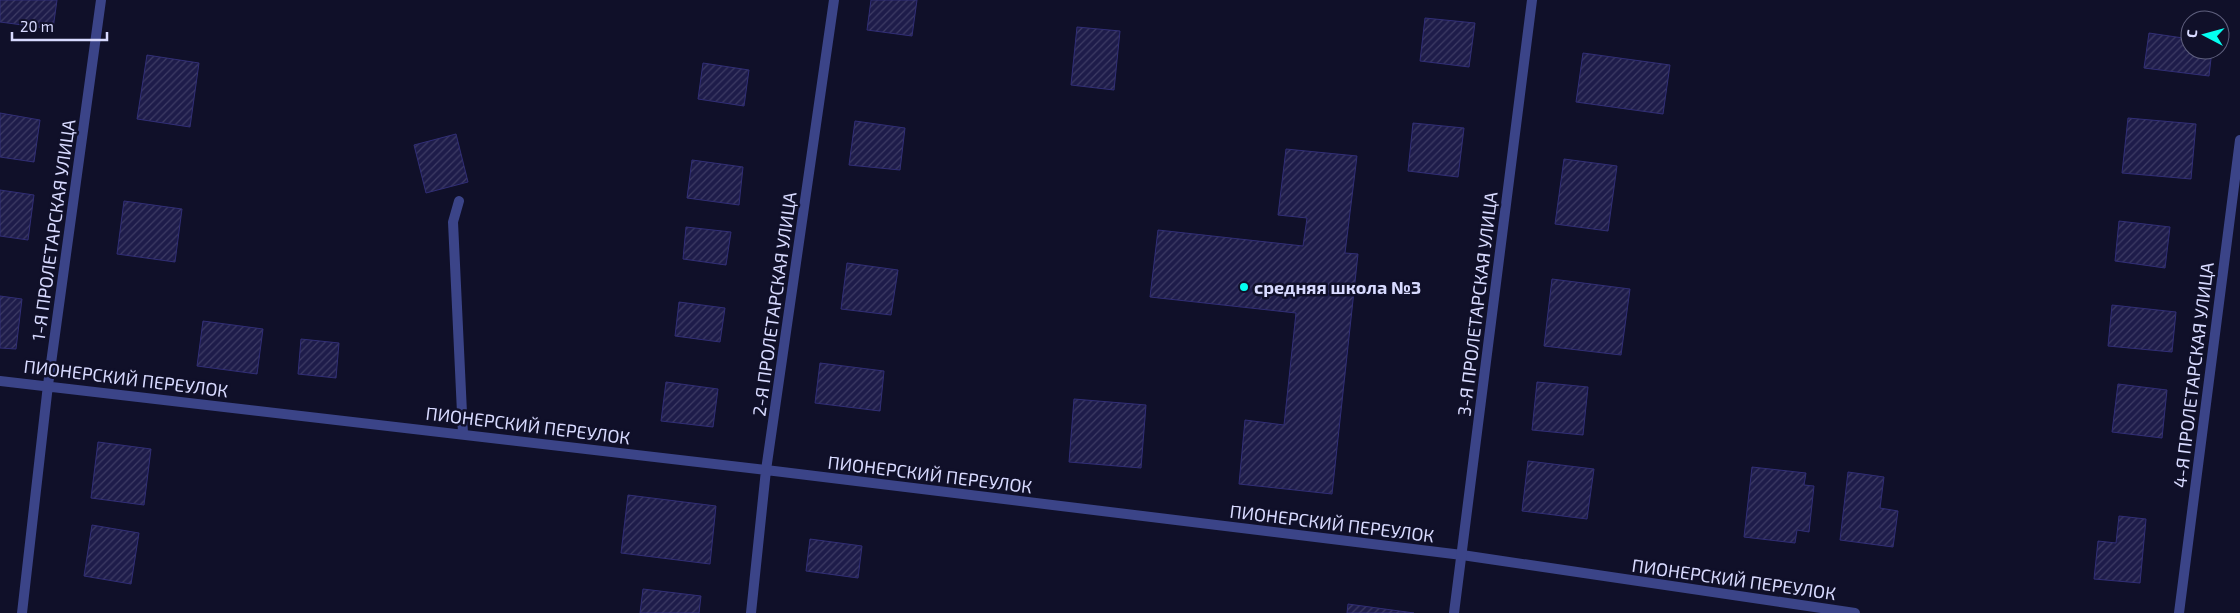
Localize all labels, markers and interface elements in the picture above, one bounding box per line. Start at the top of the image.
scale bar [12,10,108,42]
north arrow [2180,10,2230,60]
text: 20 m [20,17,54,35]
text: С [2183,29,2200,39]
street label: 1-Я ПРОЛЕТАРСКАЯ УЛИЦА [27,117,80,342]
street label: 2-Я ПРОЛЕТАРСКАЯ УЛИЦА [747,190,801,418]
street label: 3-Я ПРОЛЕТАРСКАЯ УЛИЦА [1452,190,1502,418]
street label: 4-Я ПРОЛЕТАРСКАЯ УЛИЦА [2168,260,2218,489]
place label: средняя школа №3 [1254,276,1421,298]
marker: средняя школа №3 [1238,281,1250,293]
street label: ПИОНЕРСКИЙ ПЕРЕУЛОК [22,355,230,401]
street label: ПИОНЕРСКИЙ ПЕРЕУЛОК [424,402,632,448]
street label: ПИОНЕРСКИЙ ПЕРЕУЛОК [826,451,1034,497]
street label: ПИОНЕРСКИЙ ПЕРЕУЛОК [1228,500,1436,546]
street label: ПИОНЕРСКИЙ ПЕРЕУЛОК [1631,554,1838,604]

